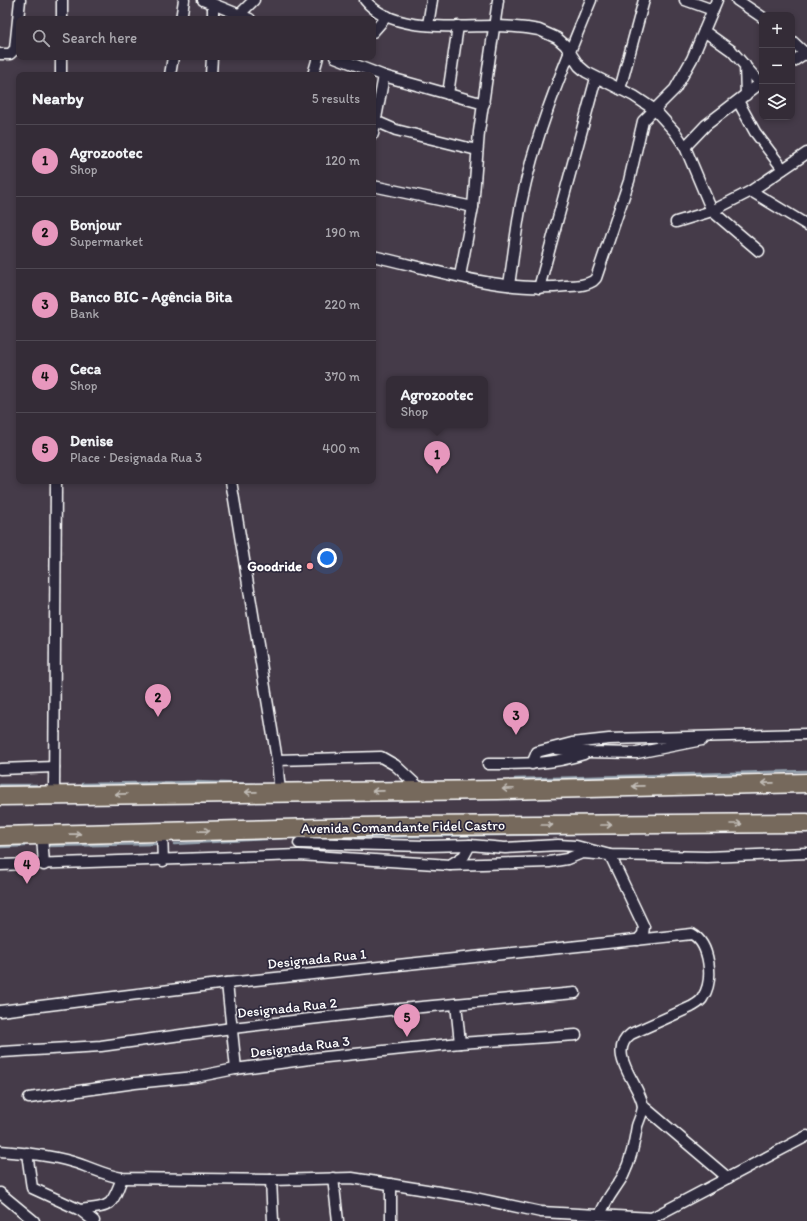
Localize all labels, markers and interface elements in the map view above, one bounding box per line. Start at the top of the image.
map controls [759,12,795,120]
button: + [759,12,795,48]
search box [16,16,376,60]
icon: search [30,27,52,49]
text: Search here [62,29,137,47]
button: − [759,48,795,84]
button: layers [759,84,795,120]
text: Nearby [32,88,84,108]
text: 5 results [312,91,360,106]
text: Agrozootec [70,144,142,162]
text: 1 [42,153,48,168]
text: 120 m [325,153,360,168]
text: Shop [70,162,97,177]
text: Bonjour [70,216,121,234]
text: 2 [42,225,48,240]
text: 190 m [325,225,360,240]
text: Supermarket [70,234,143,249]
text: Banco BIC - Agência Bita [70,288,232,306]
text: 3 [41,297,49,312]
text: 220 m [324,297,360,312]
text: Bank [70,306,99,321]
text: Ceca [70,360,101,378]
text: 4 [41,369,49,384]
text: 370 m [325,369,360,384]
popup [386,376,488,428]
text: Shop [70,378,97,393]
text: Agrozootec [401,386,473,404]
text: Shop [401,404,428,419]
text: Denise [70,432,113,450]
text: 5 [42,441,48,456]
text: 400 m [322,441,360,456]
pin: 1 [424,441,450,474]
text: Place · Designada Rua 3 [70,450,202,465]
your location [317,548,337,568]
place label: Goodride [247,558,302,575]
marker: Goodride [305,561,315,571]
pin: 2 [145,684,171,717]
pin: 3 [503,702,529,735]
one-way arrow [762,780,775,787]
one-way arrow [632,782,645,790]
one-way arrow [502,786,515,793]
one-way arrow [372,787,385,795]
one-way arrow [245,788,258,796]
one-way arrow [115,790,128,798]
street label: Avenida Comandante Fidel Castro [301,817,505,837]
one-way arrow [729,820,742,828]
one-way arrow [540,821,553,829]
one-way arrow [599,821,612,829]
one-way arrow [197,827,210,835]
one-way arrow [68,830,81,838]
pin: 4 [14,851,40,884]
street label: Designada Rua 1 [267,945,368,973]
street label: Designada Rua 2 [236,994,338,1022]
pin: 5 [394,1004,420,1037]
street label: Designada Rua 3 [249,1032,351,1062]

